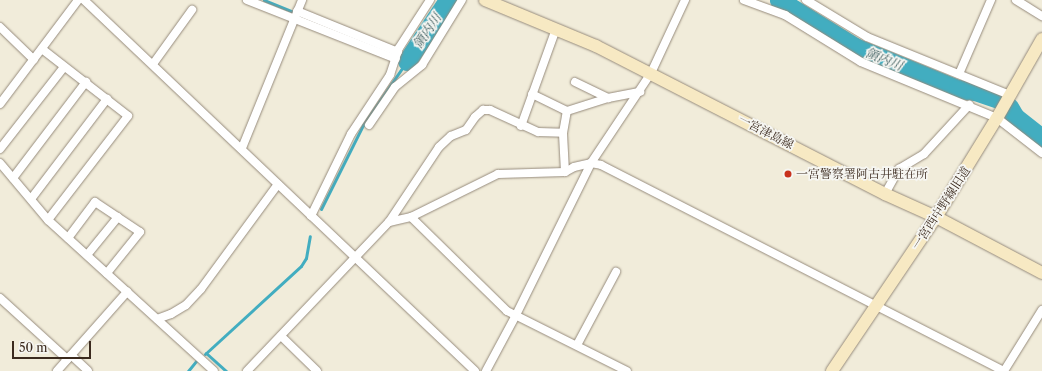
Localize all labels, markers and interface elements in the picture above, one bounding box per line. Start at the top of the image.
water label: 領内川 [410,10,444,52]
water label: 領内川 [863,44,905,74]
street label: 一宮津島線 [736,112,796,152]
street label: 一宮西中野線旧道 [909,164,973,252]
place label: 一宮警察署阿古井駐在所 [796,167,928,181]
marker: 一宮警察署阿古井駐在所 [783,169,793,179]
scale bar [14,333,93,359]
text: 50 m [19,340,48,355]

